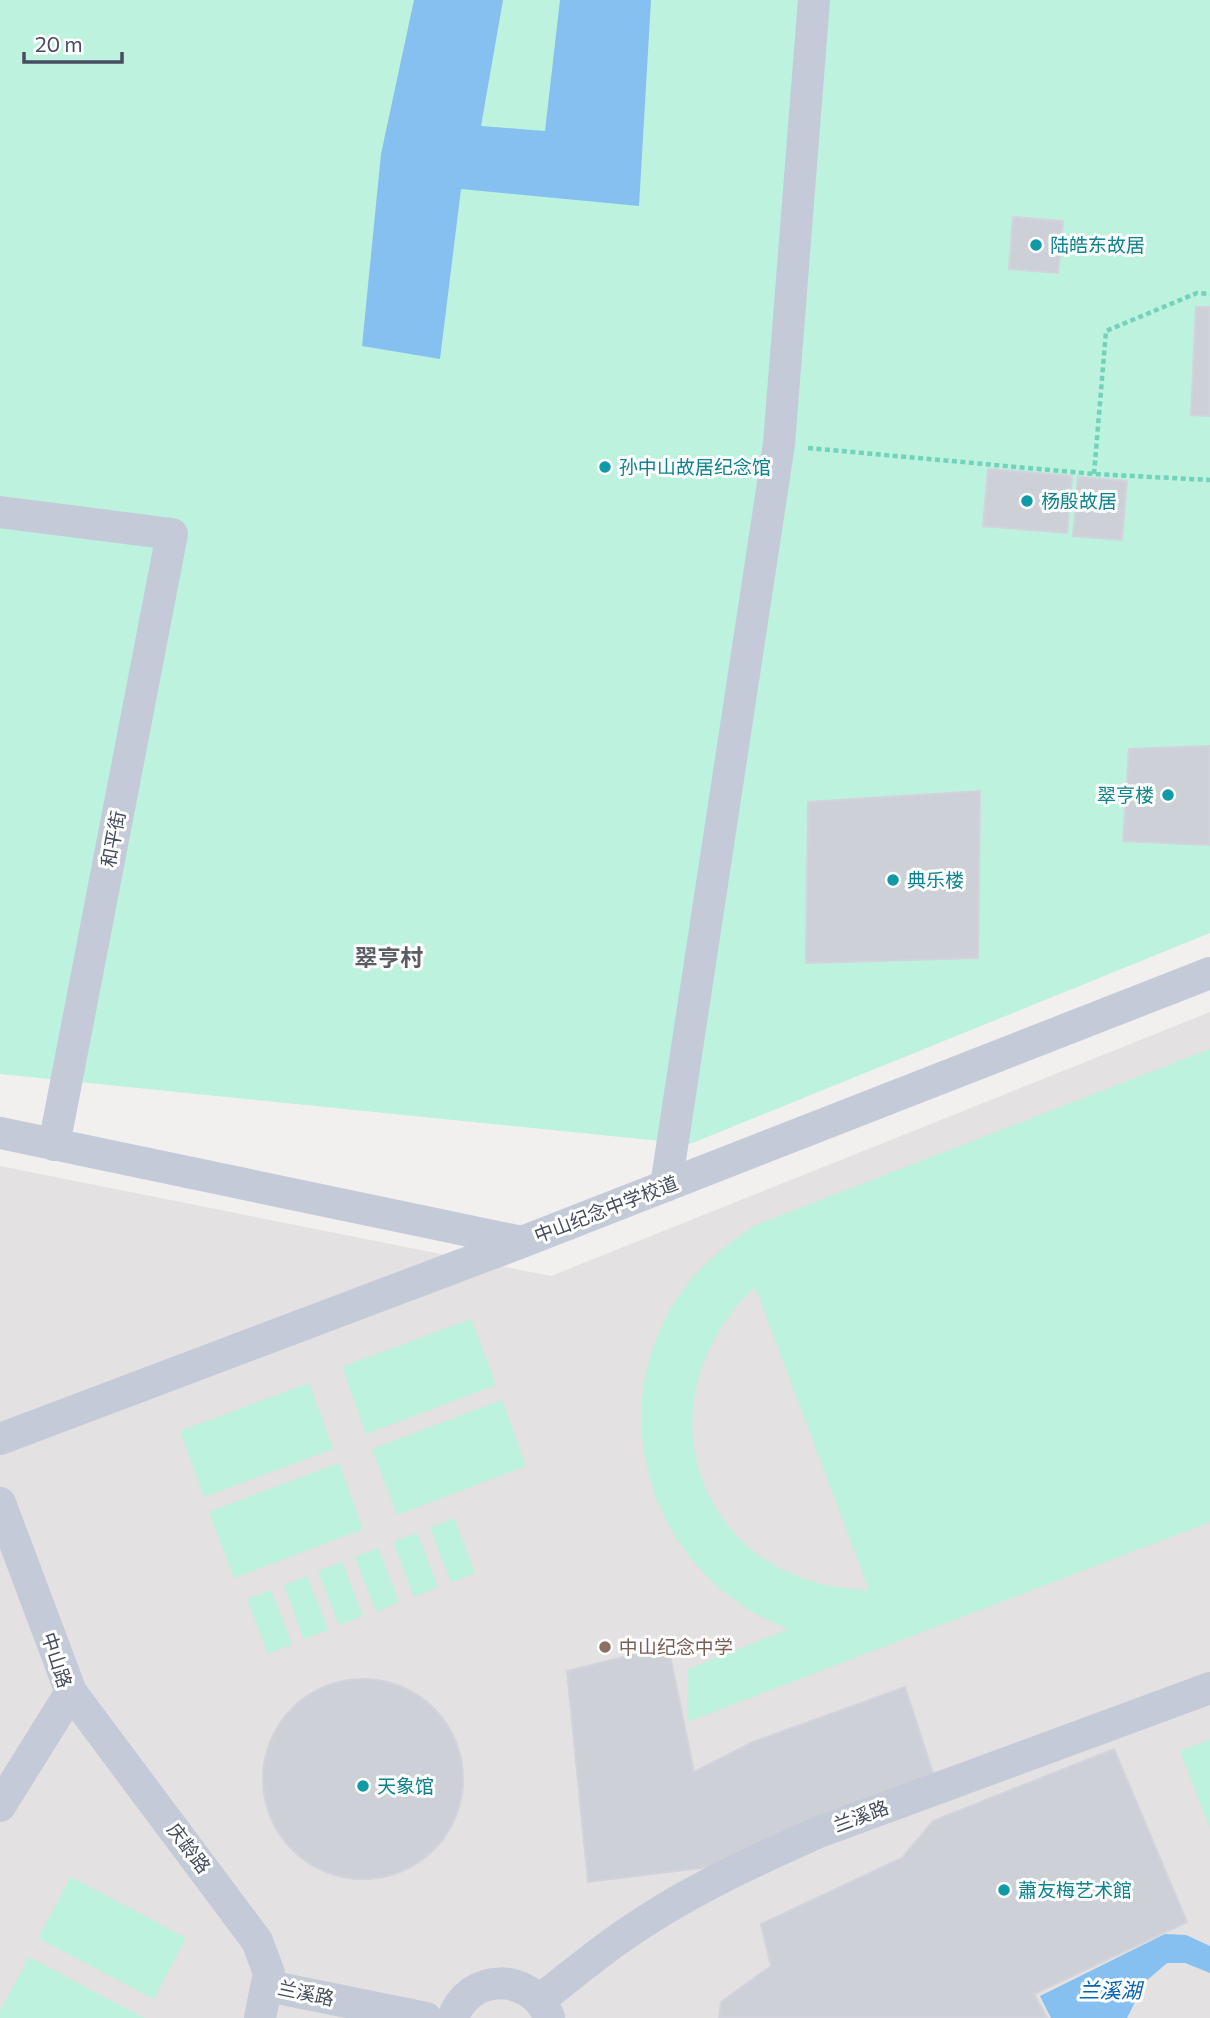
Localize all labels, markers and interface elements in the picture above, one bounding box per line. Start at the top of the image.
scale bar [24,21,122,65]
text: 20 m [35,31,83,56]
place label: 陆皓东故居 [1050,233,1145,256]
marker: 陆皓东故居 [1028,237,1044,253]
place label: 孙中山故居纪念馆 [619,455,771,478]
marker: 孙中山故居纪念馆 [597,459,613,475]
place label: 杨殷故居 [1041,489,1117,512]
marker: 杨殷故居 [1019,493,1035,509]
place label: 翠亨楼 [1097,783,1154,806]
marker: 翠亨楼 [1160,787,1176,803]
street label: 和平街 [96,809,129,869]
place label: 典乐楼 [907,868,964,891]
marker: 典乐楼 [885,872,901,888]
district label: 翠亨村 [355,943,424,971]
street label: 中山纪念中学校道 [531,1171,681,1247]
street label: 中山路 [38,1629,77,1691]
place label: 中山纪念中学 [619,1635,733,1658]
marker: 中山纪念中学 [597,1639,613,1655]
place label: 天象馆 [377,1774,434,1797]
marker: 天象馆 [355,1778,371,1794]
street label: 兰溪路 [830,1795,892,1836]
street label: 庆龄路 [163,1818,216,1877]
place label: 蕭友梅艺术館 [1018,1878,1132,1901]
marker: 蕭友梅艺术館 [996,1882,1012,1898]
street label: 兰溪路 [276,1975,336,2010]
water label: 兰溪湖 [1079,1977,1144,2002]

